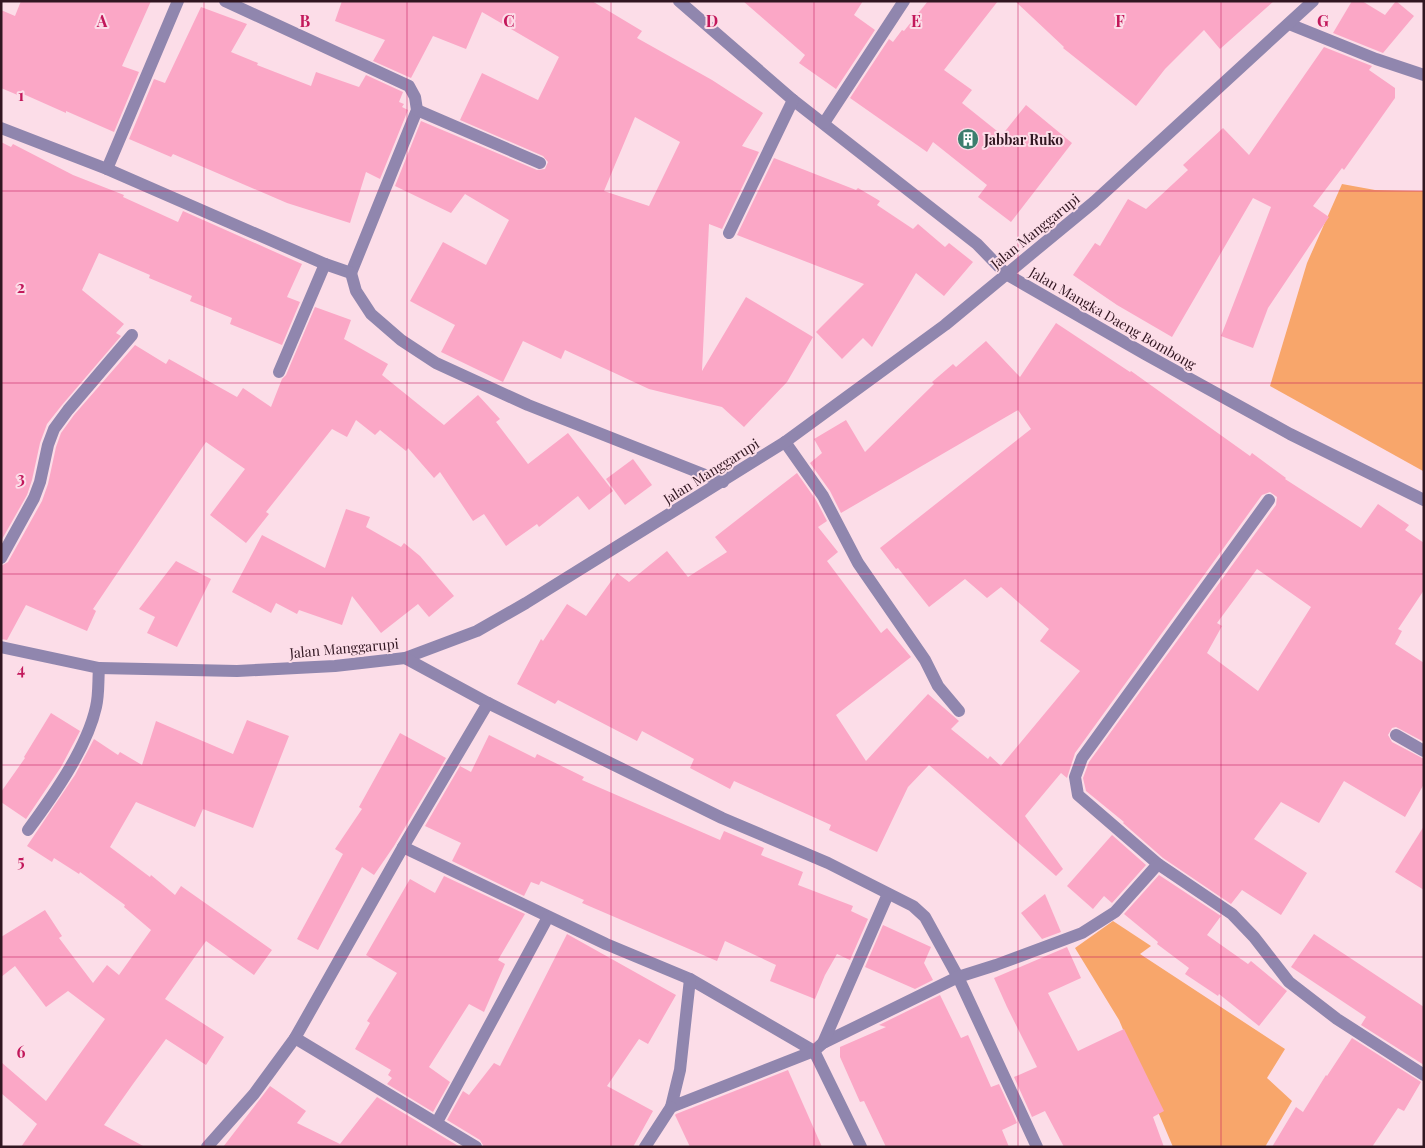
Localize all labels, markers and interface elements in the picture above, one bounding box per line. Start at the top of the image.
text: A [96,10,108,31]
text: B [300,10,311,31]
text: C [503,10,515,31]
text: D [706,10,718,31]
text: E [911,10,921,31]
text: F [1115,10,1125,31]
text: G [1317,10,1329,31]
text: 1 [18,84,24,105]
building icon: Jabbar Ruko [956,127,980,151]
place label: Jabbar Ruko [983,130,1063,149]
street label: Jalan Manggarupi [986,189,1084,273]
street label: Jalan Mangka Daeng Bombong [1025,262,1200,374]
text: 2 [17,276,25,297]
street label: Jalan Manggarupi [659,434,762,509]
text: 3 [17,467,25,488]
street label: Jalan Manggarupi [288,634,399,662]
text: 4 [17,658,25,679]
text: 5 [17,850,25,871]
text: 6 [17,1041,26,1062]

